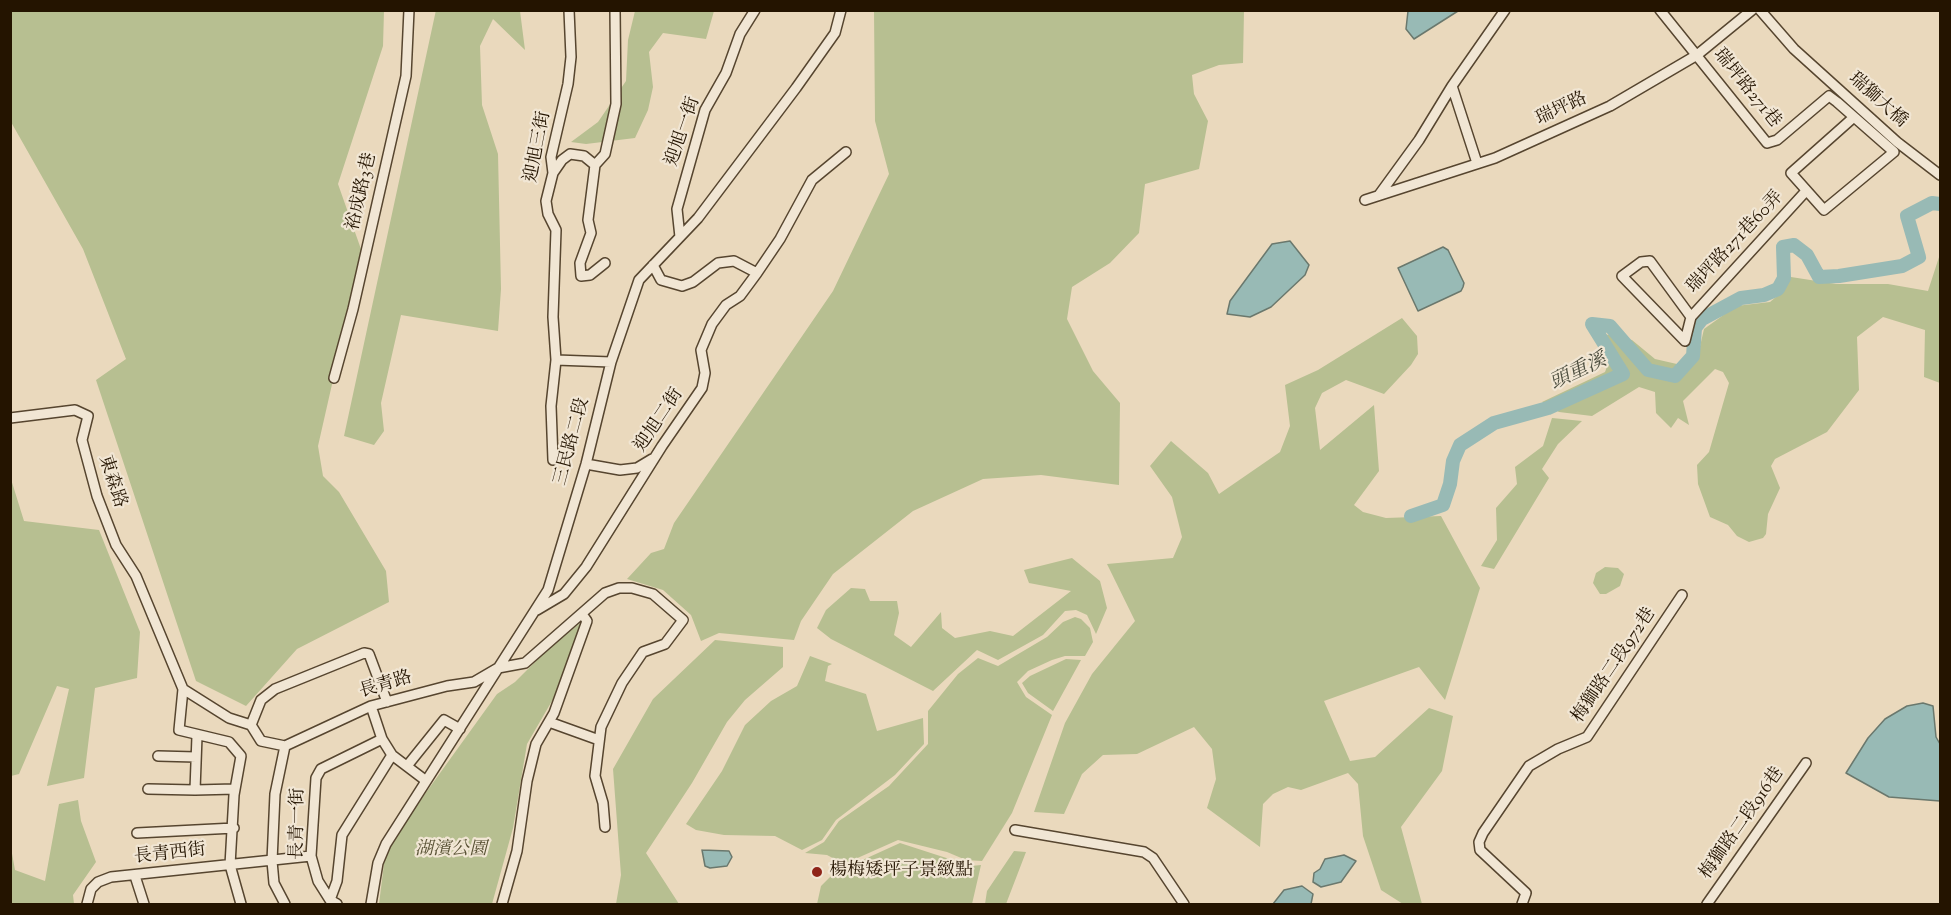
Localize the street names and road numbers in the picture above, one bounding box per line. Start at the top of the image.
street label: 瑞坪路271巷 [1708,45,1784,133]
street label: 瑞獅大橋 [1843,69,1911,133]
street label: 瑞坪路 [1533,89,1591,131]
street label: 迎旭一街 [662,94,706,170]
street label: 迎旭三街 [522,110,556,184]
street label: 裕成路3巷 [344,151,382,233]
street label: 瑞坪路271巷60弄 [1683,187,1789,299]
street label: 迎旭二街 [631,385,689,457]
street label: 三民路二段 [551,396,595,488]
street label: 東森路 [92,453,130,511]
street label: 梅獅路二段972巷 [1569,604,1661,728]
street label: 長青路 [357,668,415,704]
street label: 梅獅路二段916巷 [1696,764,1790,884]
street label: 長青一街 [288,788,310,860]
street label: 長青西街 [133,840,207,870]

